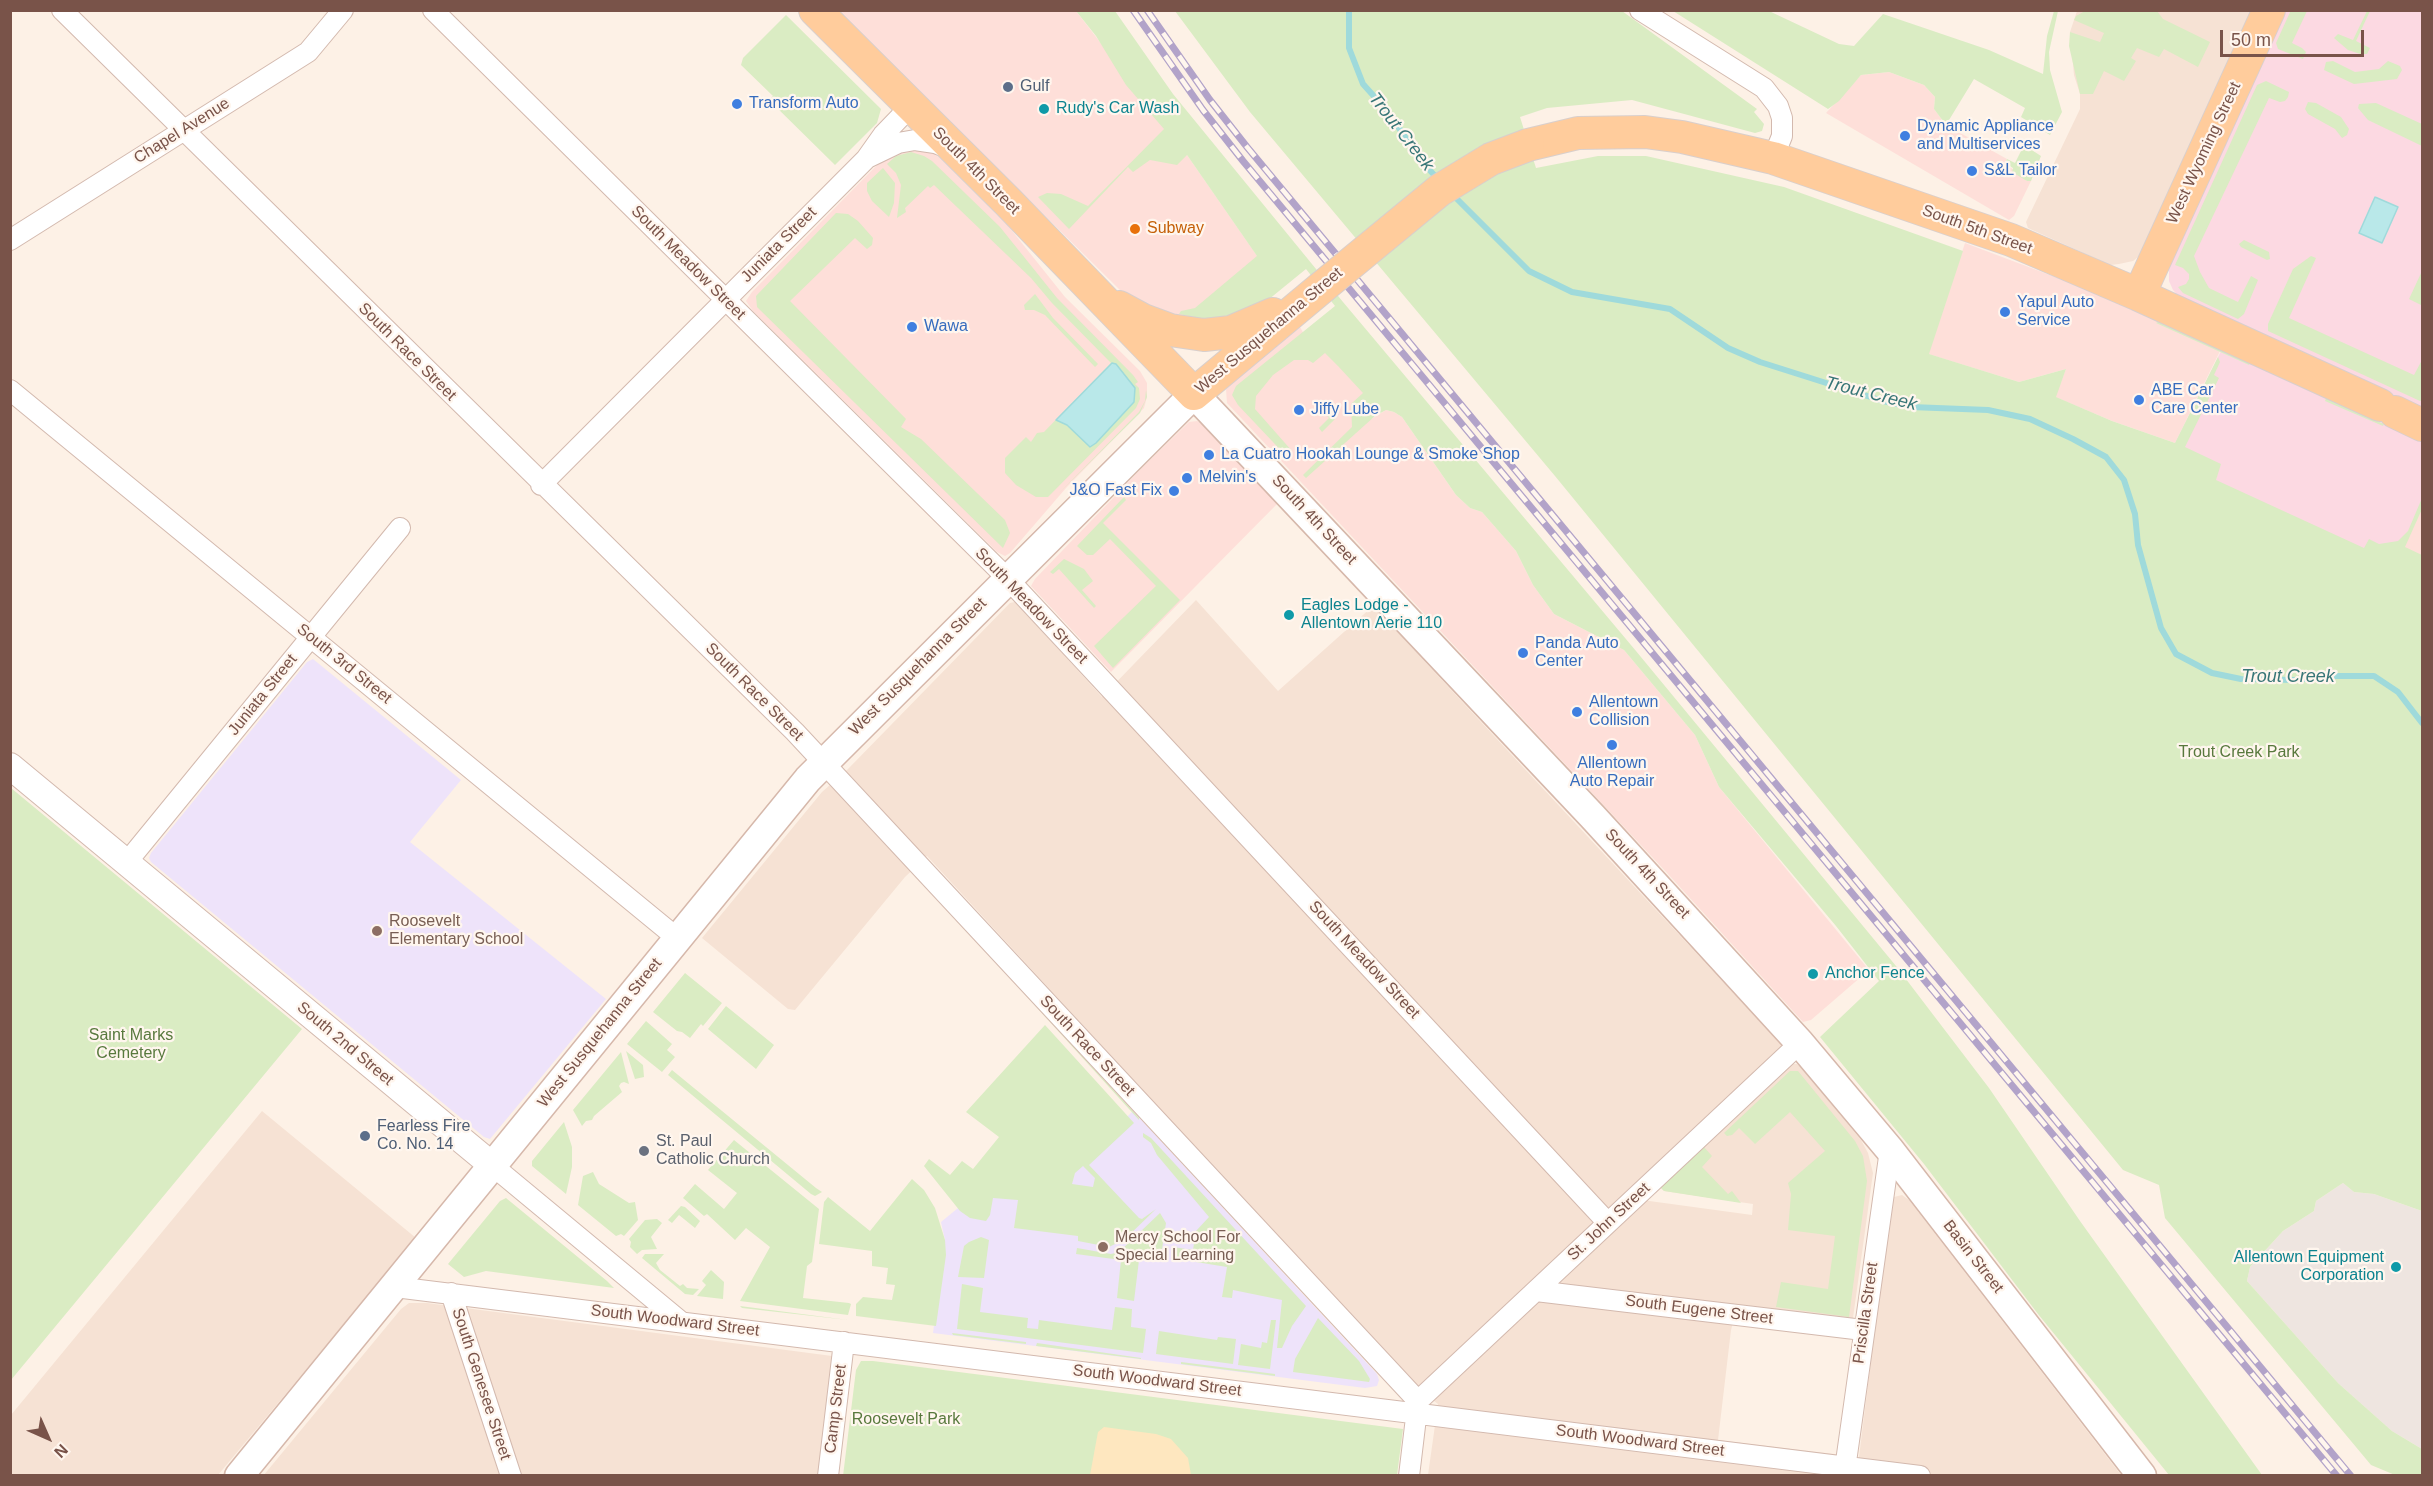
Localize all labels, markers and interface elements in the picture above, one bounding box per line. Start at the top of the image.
scale bar [2223,18,2367,56]
text: 50 m [2231,30,2271,50]
place label: Gulf [1020,77,1049,97]
street label: West Wyoming Street [2163,79,2245,227]
marker: Gulf [1001,80,1015,94]
water label: Trout Creek [1364,88,1438,176]
street label: Chapel Avenue [131,94,233,168]
place label: Transform Auto [749,94,859,114]
marker: Transform Auto [730,97,744,111]
place label: Rudy's Car Wash [1056,99,1179,119]
marker: Rudy's Car Wash [1037,102,1051,116]
place label: Dynamic Appliance and Multiservices [1917,117,2054,155]
street label: South 4th Street [928,123,1024,219]
marker: Dynamic Appliance and Multiservices [1898,129,1912,143]
place label: S&L Tailor [1984,161,2057,181]
marker: S&L Tailor [1965,164,1979,178]
street label: South 5th Street [1919,201,2035,259]
street label: South Meadow Street [627,202,749,324]
street label: Juniata Street [737,203,821,287]
place label: Subway [1147,219,1204,239]
marker: Subway [1128,222,1142,236]
street label: West Susquehanna Street [1191,264,1347,398]
place label: Yapul Auto Service [2017,293,2094,331]
street label: South Race Street [354,299,460,405]
marker: Yapul Auto Service [1998,305,2012,319]
place label: Wawa [924,317,968,337]
marker: Wawa [905,320,919,334]
water label: Trout Creek [1823,372,1919,416]
place label: ABE Car Care Center [2151,381,2238,419]
marker: ABE Car Care Center [2132,393,2146,407]
place label: Jiffy Lube [1311,400,1379,420]
marker: Jiffy Lube [1292,403,1306,417]
place label: La Cuatro Hookah Lounge & Smoke Shop [1221,445,1520,465]
marker: La Cuatro Hookah Lounge & Smoke Shop [1202,448,1216,462]
place label: Melvin's [1199,468,1256,488]
marker: Melvin's [1180,471,1194,485]
street label: South 4th Street [1268,471,1360,569]
place label: J&O Fast Fix [1070,481,1162,501]
marker: J&O Fast Fix [1167,484,1181,498]
street label: South Meadow Street [971,544,1091,668]
street label: West Susquehanna Street [845,594,991,740]
place label: Eagles Lodge - Allentown Aerie 110 [1301,596,1442,634]
marker: Eagles Lodge - Allentown Aerie 110 [1282,608,1296,622]
street label: South 3rd Street [293,620,395,708]
place label: Panda Auto Center [1535,634,1619,672]
street label: South Race Street [701,639,807,745]
marker: Panda Auto Center [1516,646,1530,660]
street label: Juniata Street [224,651,302,739]
water label: Trout Creek [2241,666,2335,688]
place label: Allentown Collision [1589,693,1658,731]
marker: Allentown Collision [1570,705,1584,719]
marker: Allentown Auto Repair [1605,738,1619,752]
park label: Trout Creek Park [2178,743,2300,763]
place label: Allentown Auto Repair [1570,754,1654,792]
street label: South 4th Street [1601,825,1693,923]
street label: South Meadow Street [1305,897,1423,1023]
place label: Roosevelt Elementary School [389,912,523,950]
marker: Roosevelt Elementary School [370,924,384,938]
street label: West Susquehanna Street [534,954,666,1112]
place label: Anchor Fence [1825,964,1925,984]
marker: Anchor Fence [1806,967,1820,981]
street label: South Race Street [1035,992,1139,1100]
street label: South 2nd Street [293,998,397,1090]
park label: Saint Marks Cemetery [89,1026,173,1064]
place label: Fearless Fire Co. No. 14 [377,1117,470,1155]
marker: Fearless Fire Co. No. 14 [358,1129,372,1143]
place label: St. Paul Catholic Church [656,1132,770,1170]
marker: St. Paul Catholic Church [637,1144,651,1158]
street label: St. John Street [1564,1179,1654,1265]
street label: Basin Street [1939,1217,2007,1297]
place label: Mercy School For Special Learning [1115,1228,1240,1266]
marker: Mercy School For Special Learning [1096,1240,1110,1254]
place label: Allentown Equipment Corporation [2234,1248,2384,1286]
marker: Allentown Equipment Corporation [2389,1260,2403,1274]
street label: Priscilla Street [1849,1261,1883,1365]
street label: South Eugene Street [1624,1291,1774,1329]
street label: South Woodward Street [590,1301,760,1341]
street label: South Genesee Street [447,1306,515,1462]
street label: South Woodward Street [1072,1361,1242,1401]
street label: Camp Street [821,1363,851,1455]
north arrow [18,1408,78,1468]
park label: Roosevelt Park [852,1410,960,1430]
street label: South Woodward Street [1555,1421,1725,1461]
text: N [51,1441,71,1461]

